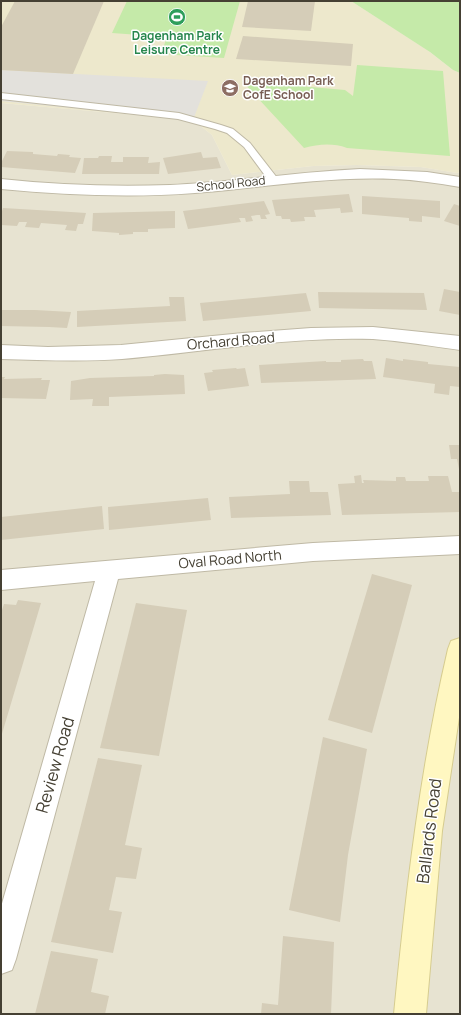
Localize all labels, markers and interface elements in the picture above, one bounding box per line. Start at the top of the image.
sports icon: Dagenham Park Leisure Centre [167,7,187,27]
place label: Dagenham Park Leisure Centre [132,27,223,58]
place label: Dagenham Park CofE School [243,72,334,103]
school or university icon: Dagenham Park CofE School [220,78,240,98]
street label: School Road [196,171,266,196]
street label: Orchard Road [186,327,276,354]
street label: Oval Road North [178,545,282,572]
street label: Review Road [30,714,79,816]
street label: Ballards Road [411,777,446,885]

